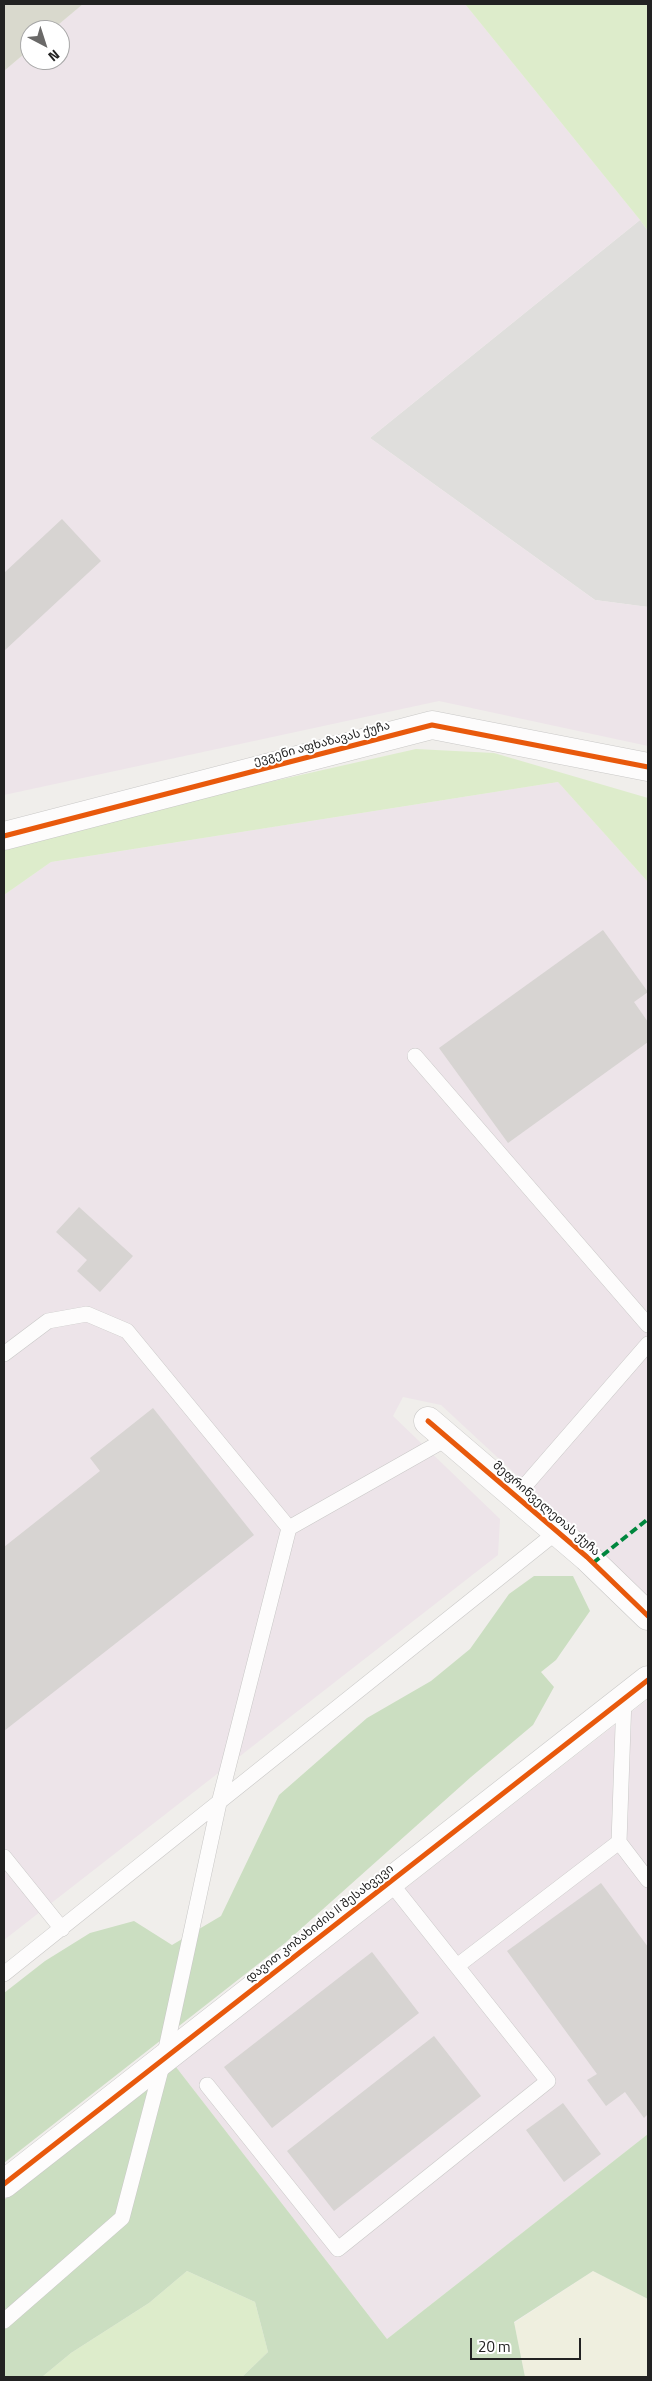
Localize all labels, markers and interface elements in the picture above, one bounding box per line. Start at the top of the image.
north arrow [20,20,70,70]
text: N [44,45,65,67]
street label: ევგენი აფხაზავას ქუჩა [252,719,392,769]
street label: მეფრინველეთას ქუჩა [490,1459,602,1559]
street label: დავით კობახიძის II შესახვევი [243,1862,397,1986]
scale bar [472,2328,583,2360]
text: 20 m [478,2335,511,2358]

